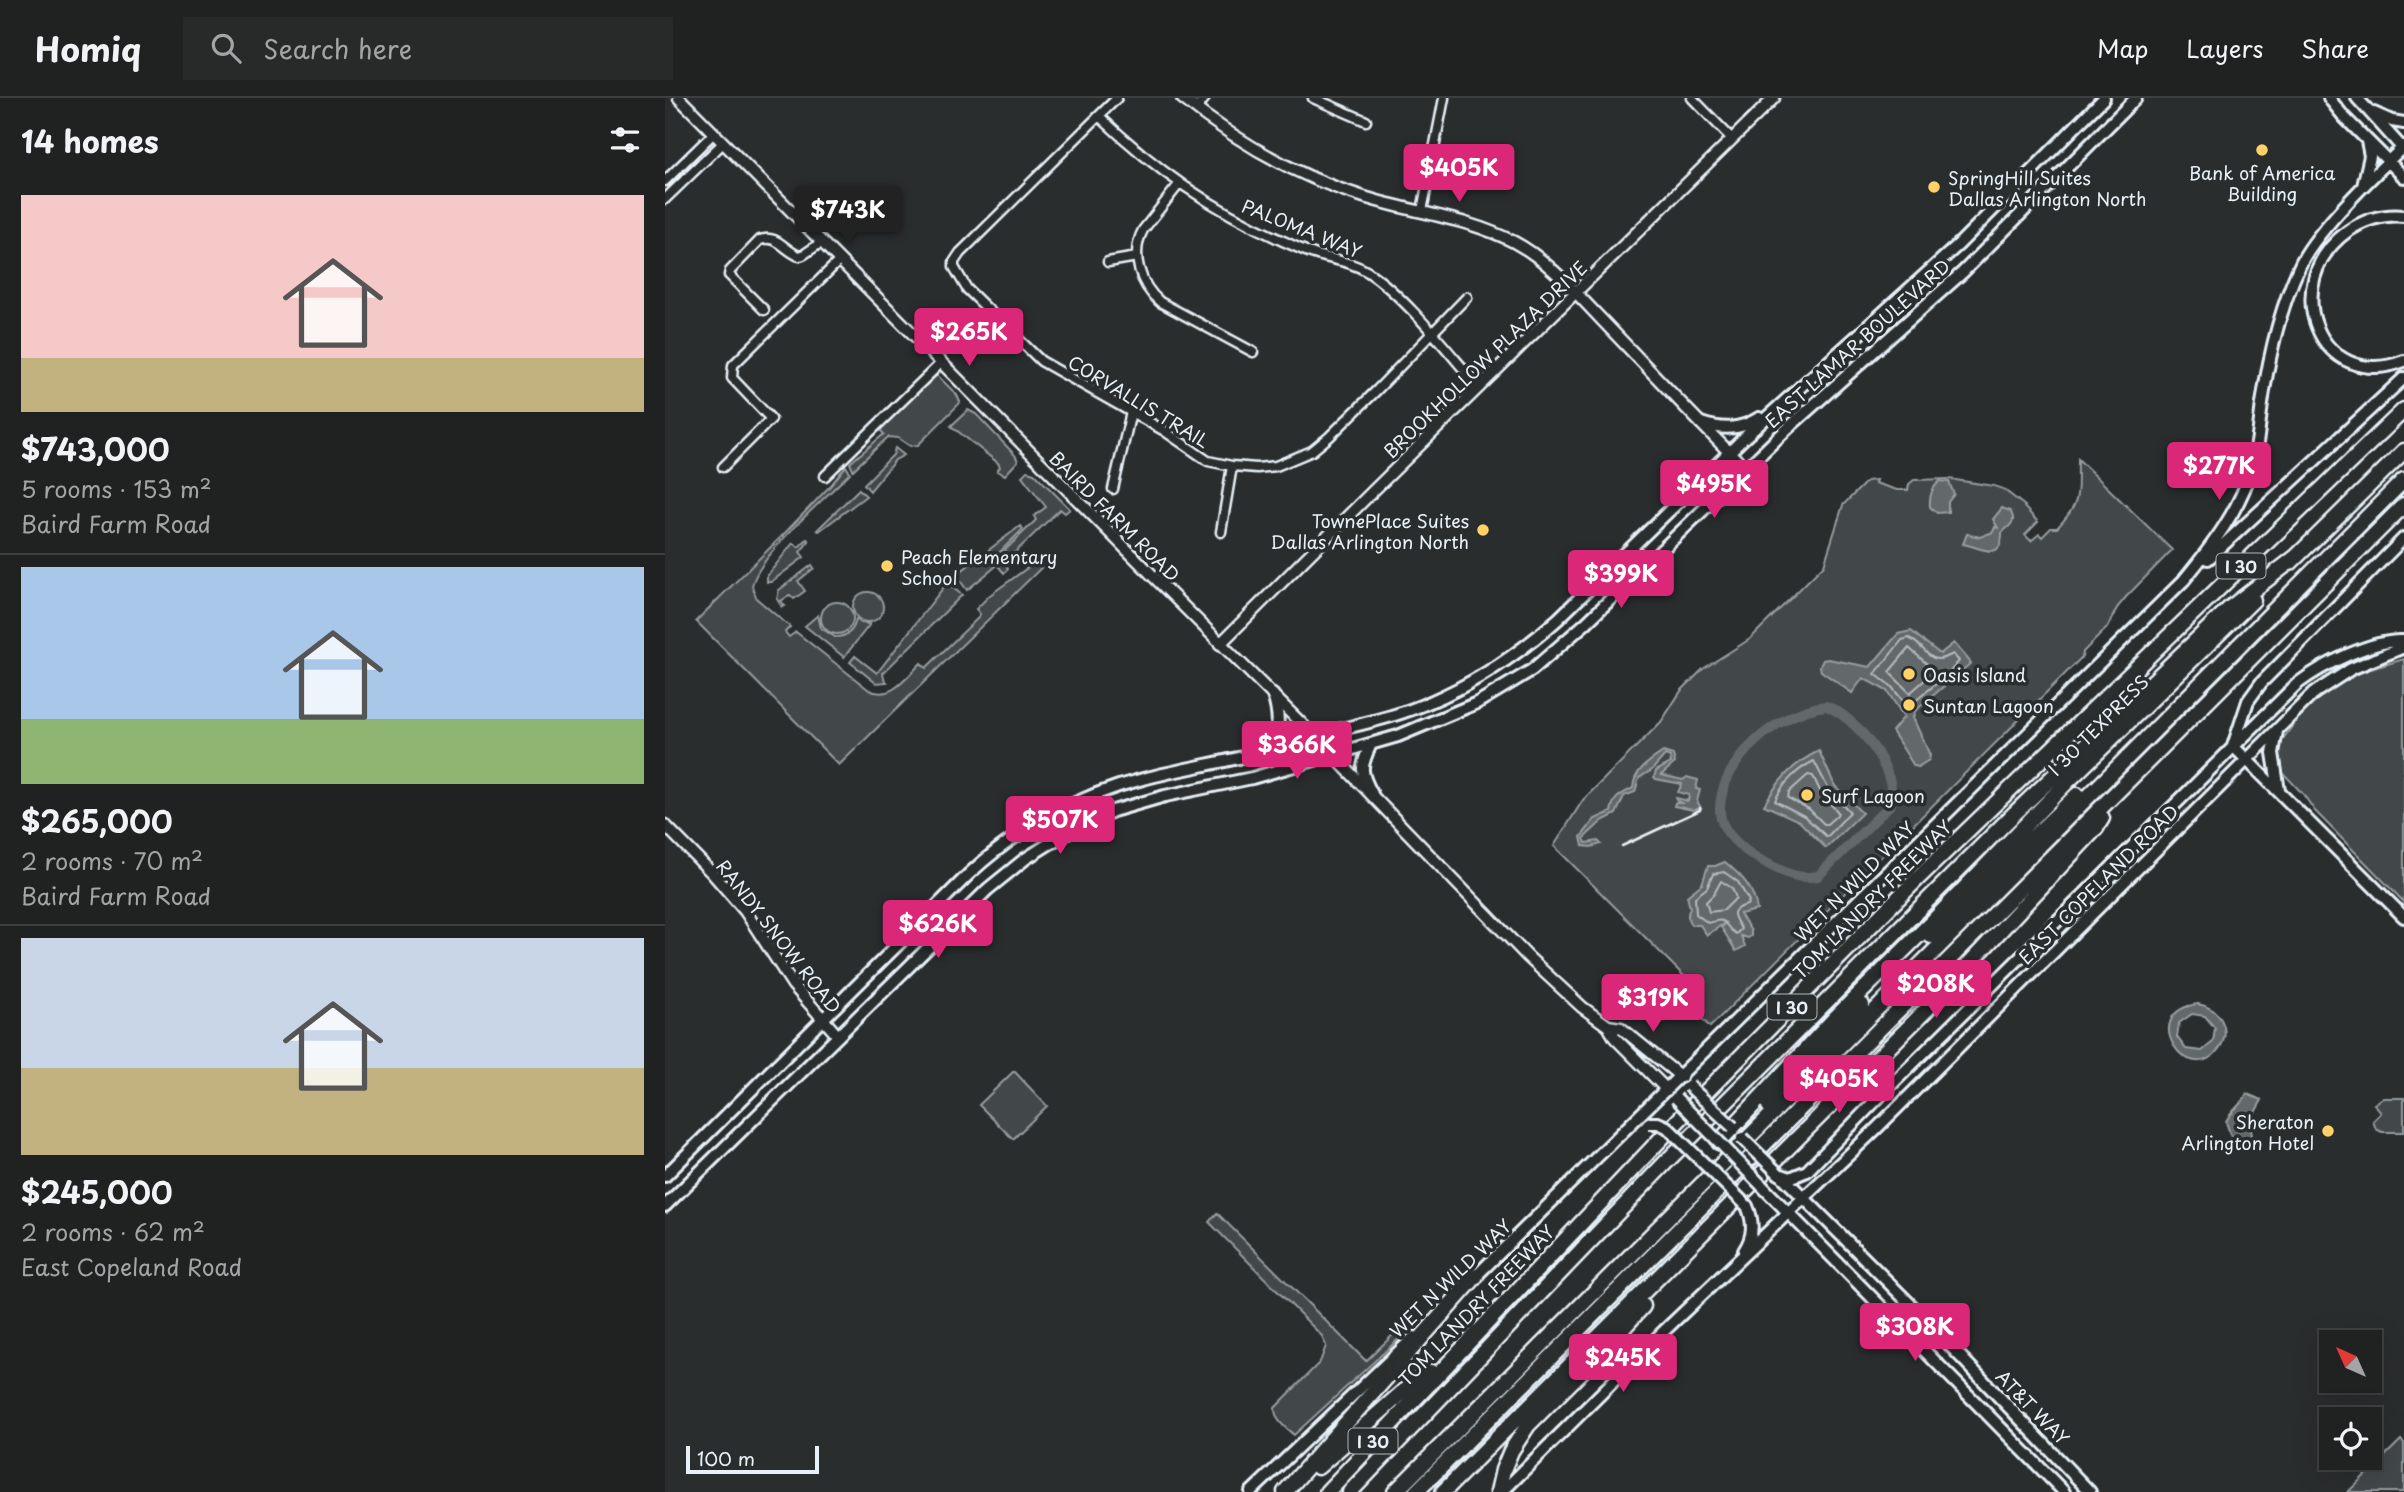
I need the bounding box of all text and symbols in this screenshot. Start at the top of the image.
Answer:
search box [183,17,673,80]
text: Homiq [35,23,141,73]
icon: search [207,29,245,67]
text: Search here [263,29,412,68]
text: Map [2097,30,2148,66]
text: Layers [2186,30,2263,66]
text: Share [2301,30,2369,66]
text: 14 homes [21,118,159,163]
icon: filters [606,121,644,159]
marker: Bank of America Building [2254,142,2270,158]
pin: $405K [1410,144,1508,204]
text: $405K [1419,149,1499,184]
place label: Bank of America Building [2189,159,2336,207]
place label: SpringHill Suites Dallas Arlington North [1948,164,2146,212]
marker: SpringHill Suites Dallas Arlington North [1926,179,1942,195]
pin: $743K [799,186,897,246]
text: $743K [811,191,885,226]
street label: PALOMA WAY [1238,192,1366,265]
icon: home [270,240,396,366]
street label: EAST LAMAR BOULEVARD [1758,252,1956,434]
street label: BROOKHOLLOW PLAZA DRIVE [1377,254,1593,464]
pin: $265K [920,308,1018,368]
text: $265K [930,313,1008,348]
street label: CORVALLIS TRAIL [1063,348,1215,454]
text: $743,000 [21,426,170,471]
pin: $277K [2170,442,2268,502]
street label: BAIRD FARM ROAD [1044,445,1186,587]
text: $277K [2183,447,2255,482]
pin: $495K [1665,460,1763,520]
text: $495K [1676,465,1752,500]
text: 5 rooms · 153 m² [21,471,212,506]
text: Baird Farm Road [21,506,211,541]
place label: TownePlace Suites Dallas Arlington North [1271,507,1469,555]
marker: TownePlace Suites Dallas Arlington North [1475,522,1491,538]
place label: Peach Elementary School [901,543,1057,591]
pin: $399K [1572,550,1670,610]
road number: I 30 [2217,554,2265,579]
text: $399K [1584,555,1658,590]
marker: Peach Elementary School [879,558,895,574]
icon: home [270,612,396,738]
place label: Oasis Island [1923,661,2026,688]
marker: Oasis Island [1901,666,1917,682]
street label: I 30 TEXPRESS [2042,669,2154,781]
place label: Suntan Lagoon [1923,692,2054,719]
marker: Suntan Lagoon [1901,697,1917,713]
pin: $366K [1248,722,1346,781]
text: $366K [1258,726,1336,761]
place label: Surf Lagoon [1821,782,1925,809]
marker: Surf Lagoon [1799,787,1815,803]
pin: $507K [1011,796,1109,856]
text: $265,000 [21,798,173,843]
street label: EAST COPELAND ROAD [2012,798,2184,970]
text: $507K [1022,801,1098,836]
street label: TOM LANDRY FREEWAY [1786,813,1958,985]
street label: WET N WILD WAY [1788,814,1921,947]
text: 2 rooms · 70 m² [21,843,203,878]
street label: RANDY SNOW ROAD [710,853,848,1019]
text: Baird Farm Road [21,878,211,913]
pin: $626K [889,900,987,960]
text: $626K [899,905,977,940]
pin: $208K [1887,960,1985,1020]
text: $208K [1897,965,1975,1000]
pin: $319K [1604,974,1702,1034]
text: $319K [1618,979,1688,1014]
icon: home [270,983,396,1109]
road number: I 30 [1767,995,1817,1020]
pin: $405K [1790,1056,1888,1115]
text: $405K [1799,1060,1879,1095]
place label: Sheraton Arlington Hotel [2182,1108,2314,1156]
marker: Sheraton Arlington Hotel [2320,1123,2336,1139]
text: $245,000 [21,1169,173,1214]
street label: WET N WILD WAY [1383,1212,1518,1344]
text: 2 rooms · 62 m² [21,1214,205,1249]
street label: TOM LANDRY FREEWAY [1392,1218,1561,1392]
text: East Copeland Road [21,1249,242,1284]
pin: $308K [1866,1304,1964,1363]
text: $308K [1876,1308,1954,1343]
north arrow [2319,1330,2382,1393]
map controls [2319,1330,2382,1470]
pin: $245K [1574,1334,1672,1394]
text: $245K [1585,1339,1661,1374]
street label: AT&T WAY [1990,1363,2076,1451]
button: locate [2319,1407,2382,1470]
road number: I 30 [1349,1428,1397,1454]
scale bar [686,1443,819,1475]
text: 100 m [697,1444,755,1472]

